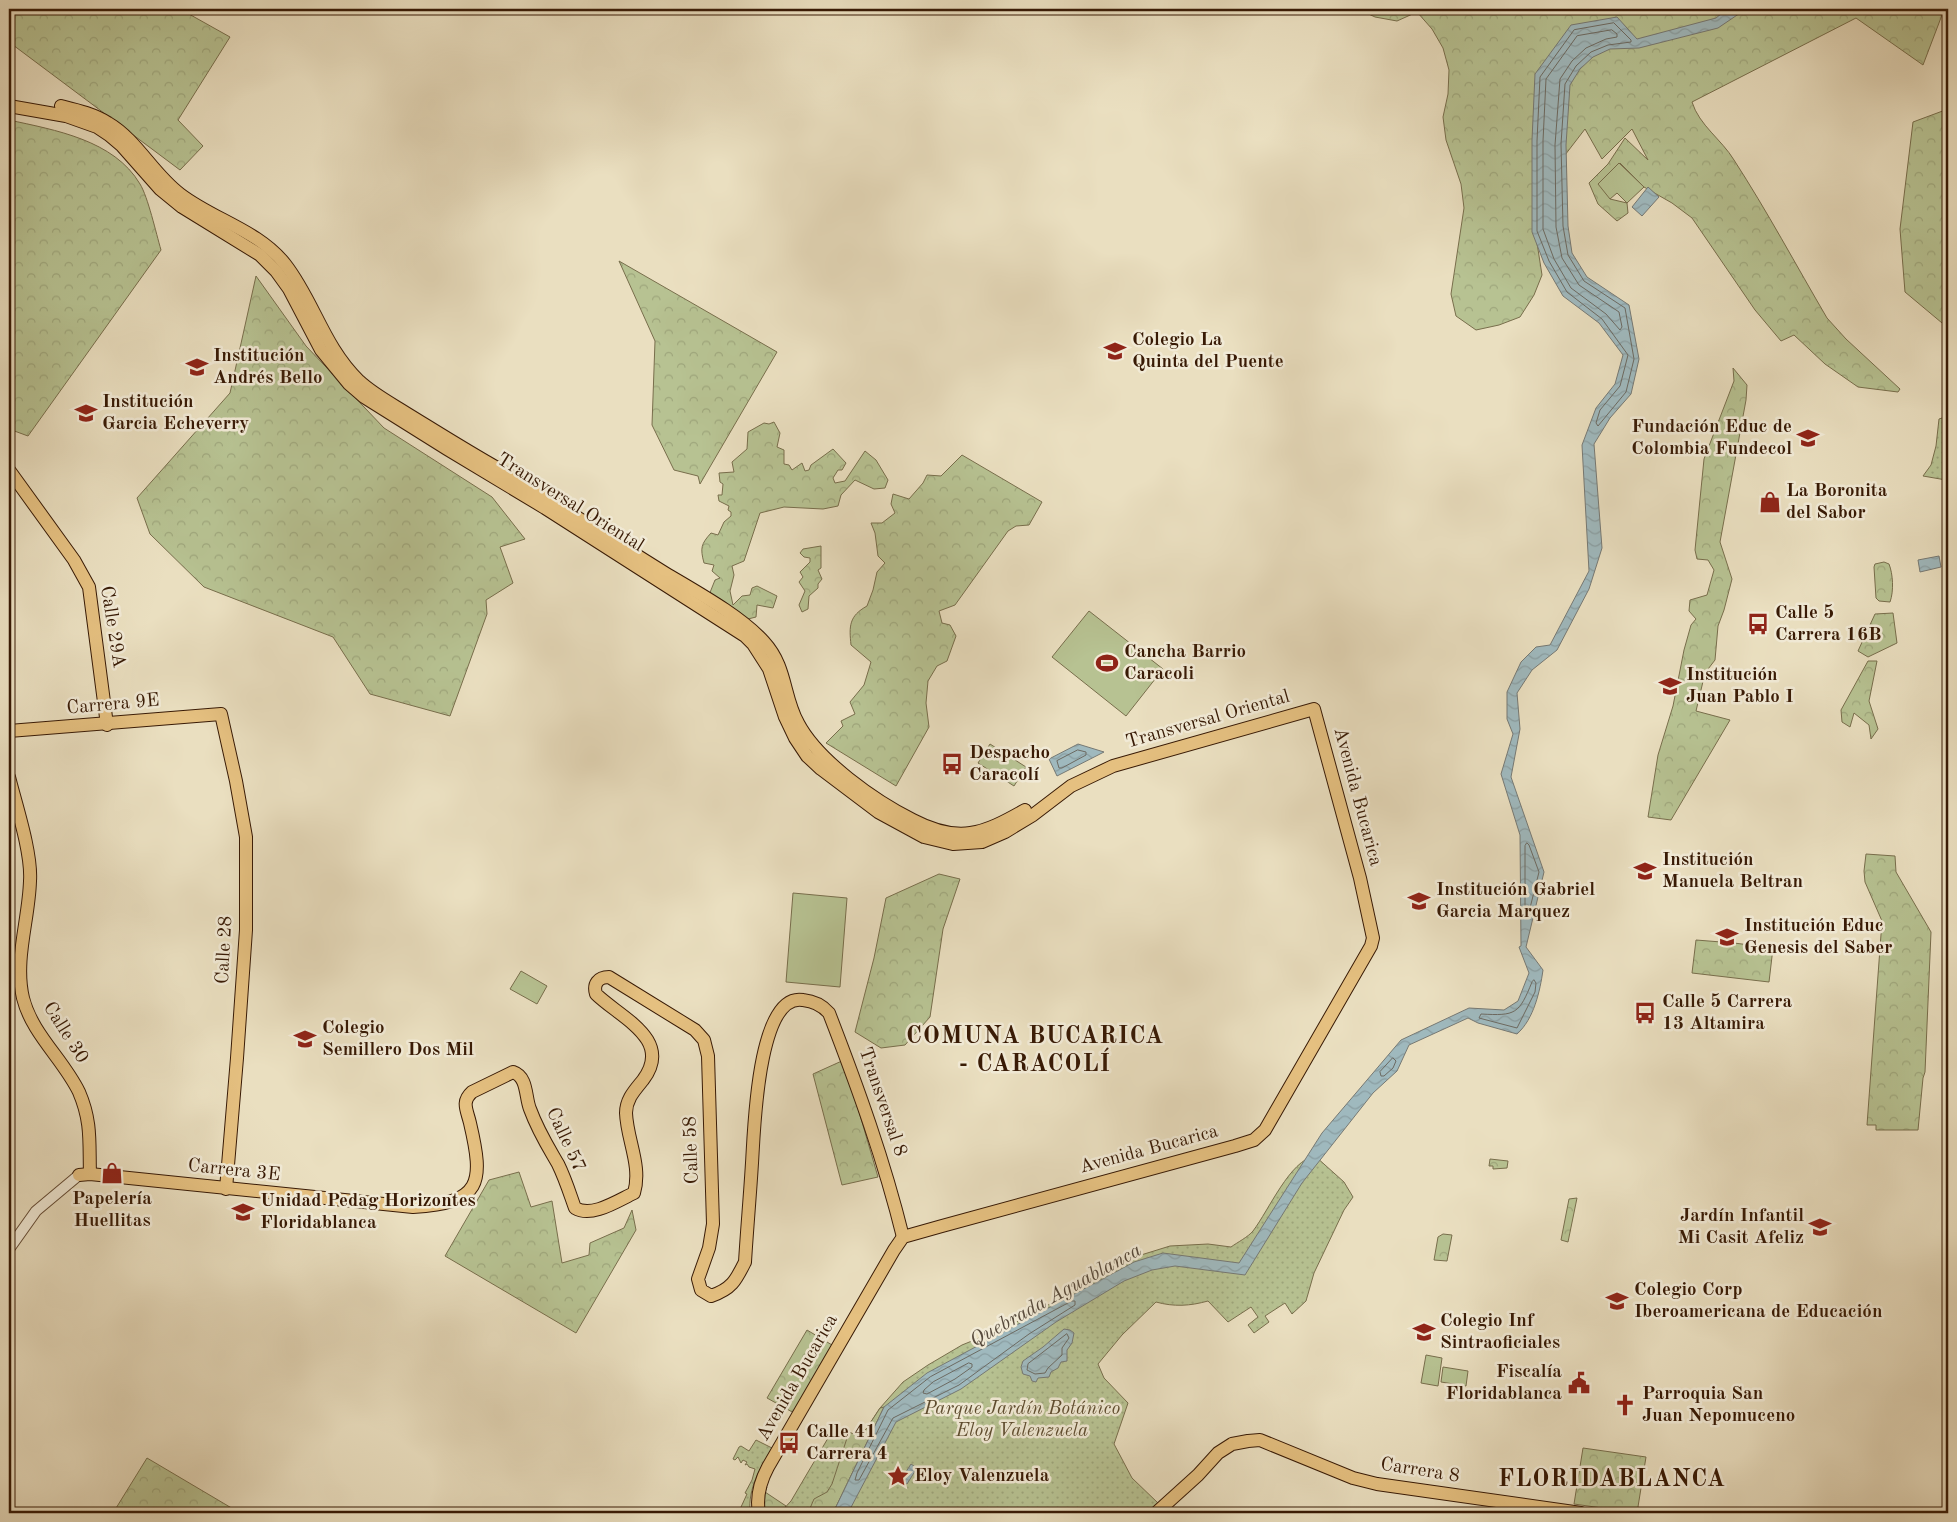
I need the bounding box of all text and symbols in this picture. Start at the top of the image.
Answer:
place label: Colegio La Quinta del Puente [1132,331,1284,372]
school or university icon: Colegio La Quinta del Puente [1102,338,1128,364]
place label: Institución Andrés Bello [213,347,323,388]
school or university icon: Institución Andrés Bello [184,354,210,380]
place label: Institución Garcia Echeverry [102,393,249,434]
school or university icon: Institución Garcia Echeverry [73,400,99,426]
place label: Fundación Educ de Colombia Fundecol [1631,418,1792,459]
school or university icon: Fundación Educ de Colombia Fundecol [1795,425,1821,451]
street label: Transversal Oriental [493,450,647,556]
place label: La Boronita del Sabor [1786,482,1888,523]
shop icon: La Boronita del Sabor [1757,489,1783,515]
street label: Calle 29A [96,585,128,670]
place label: Calle 5 Carrera 16B [1775,604,1881,645]
bus stop icon: Calle 5 Carrera 16B [1745,611,1771,637]
place label: Cancha Barrio Caracoli [1124,643,1246,684]
sports icon: Cancha Barrio Caracoli [1094,650,1120,676]
place label: Institución Juan Pablo I [1686,666,1794,707]
school or university icon: Institución Juan Pablo I [1657,673,1683,699]
street label: Transversal Oriental [1124,688,1292,752]
street label: Carrera 9E [66,691,160,719]
street label: Avenida Bucarica [1329,726,1385,869]
place label: Despacho Caracolí [969,744,1050,785]
bus stop icon: Despacho Caracolí [939,751,965,777]
place label: Institución Manuela Beltran [1662,851,1803,892]
school or university icon: Institución Manuela Beltran [1632,858,1658,884]
place label: Institución Gabriel Garcia Marquez [1436,881,1595,922]
school or university icon: Institución Gabriel Garcia Marquez [1406,888,1432,914]
street label: Calle 28 [214,915,236,985]
place label: Institución Educ Genesis del Saber [1744,917,1893,958]
school or university icon: Institución Educ Genesis del Saber [1714,924,1740,950]
place label: Calle 5 Carrera 13 Altamira [1662,993,1792,1034]
street label: Calle 30 [39,999,91,1067]
bus stop icon: Calle 5 Carrera 13 Altamira [1632,1000,1658,1026]
place label: Colegio Semillero Dos Mil [322,1019,474,1060]
district label: COMUNA BUCARICA - CARACOLÍ [906,1025,1164,1077]
school or university icon: Colegio Semillero Dos Mil [292,1026,318,1052]
street label: Transversal 8 [854,1045,910,1159]
street label: Calle 57 [542,1105,588,1175]
street label: Calle 58 [681,1115,703,1185]
street label: Avenida Bucarica [1078,1122,1221,1178]
street label: Carrera 3E [187,1157,281,1185]
shop icon: Papelería Huellitas [99,1160,125,1186]
place label: Papelería Huellitas [72,1190,152,1231]
place label: Unidad Pedag Horizontes Floridablanca [260,1192,476,1233]
school or university icon: Unidad Pedag Horizontes Floridablanca [230,1199,256,1225]
place label: Jardín Infantil Mi Casit Afeliz [1678,1207,1804,1248]
school or university icon: Jardín Infantil Mi Casit Afeliz [1807,1214,1833,1240]
water label: Quebrada Aguablanca [967,1240,1145,1351]
place label: Colegio Corp Iberoamericana de Educación [1634,1281,1882,1322]
school or university icon: Colegio Corp Iberoamericana de Educación [1604,1288,1630,1314]
street label: Avenida Bucarica [754,1311,842,1445]
place label: Colegio Inf Sintraoficiales [1440,1312,1560,1353]
school or university icon: Colegio Inf Sintraoficiales [1411,1319,1437,1345]
place label: Fiscalía Floridablanca [1445,1363,1562,1404]
public building icon: Fiscalía Floridablanca [1566,1370,1592,1396]
place label: Parroquia San Juan Nepomuceno [1642,1385,1795,1426]
church icon: Parroquia San Juan Nepomuceno [1612,1392,1638,1418]
park label: Parque Jardín Botánico Eloy Valenzuela [923,1400,1120,1441]
place label: Calle 41 Carrera 4 [806,1423,888,1464]
bus stop icon: Calle 41 Carrera 4 [776,1430,802,1456]
street label: Carrera 8 [1379,1455,1461,1487]
place icon: Eloy Valenzuela [885,1463,911,1489]
place label: Eloy Valenzuela [914,1467,1050,1486]
district label: FLORIDABLANCA [1498,1468,1726,1492]

